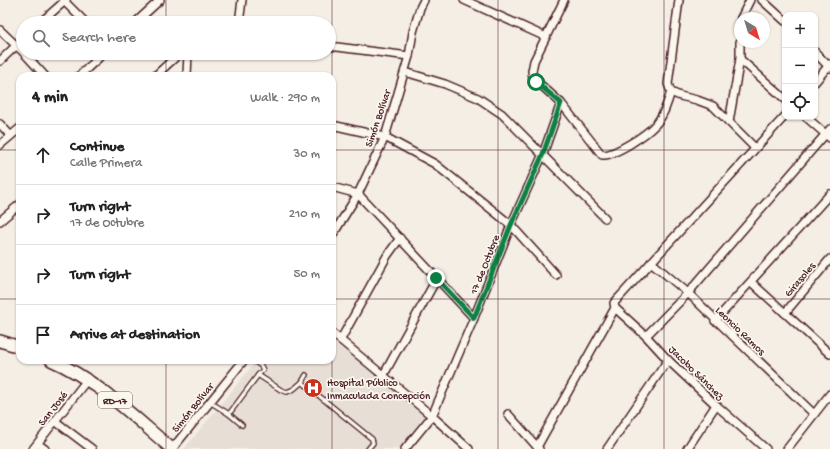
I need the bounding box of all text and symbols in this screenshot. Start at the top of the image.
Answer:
north arrow [734,12,770,48]
map controls [782,12,818,120]
button: + [782,12,818,48]
search box [16,16,336,60]
icon: search [30,27,52,49]
text: Search here [62,29,136,47]
button: − [782,48,818,84]
route start [527,73,545,91]
button: locate [782,84,818,120]
street label: Simón Bolívar [363,87,395,149]
text: 4 min [32,88,68,108]
text: Walk · 290 m [250,91,320,106]
text: Continue [70,138,124,156]
icon: ahead [32,144,54,166]
text: 30 m [294,147,320,162]
text: Calle Primera [70,156,142,171]
text: Turn right [70,198,130,216]
icon: right [32,204,54,226]
text: 210 m [289,207,320,222]
text: 17 de Octubre [70,216,144,231]
street label: 17 de Octubre [468,233,503,297]
street label: Girasoles [783,260,819,300]
icon: right [32,264,54,286]
text: Turn right [70,266,130,284]
text: 50 m [293,267,320,282]
route end [427,269,445,287]
street label: Leoncio Ramos [712,305,768,359]
icon: arrive [32,324,54,346]
text: Arrive at destination [70,326,200,344]
street label: Jacobo Sánchez [666,344,727,404]
hospital icon: Hospital Público Inmaculada Concepción [302,377,324,399]
place label: Hospital Público Inmaculada Concepción [327,378,431,403]
street label: Simón Bolívar [170,380,218,435]
street label: San José [36,389,71,429]
road number: RD-17 [98,392,132,408]

